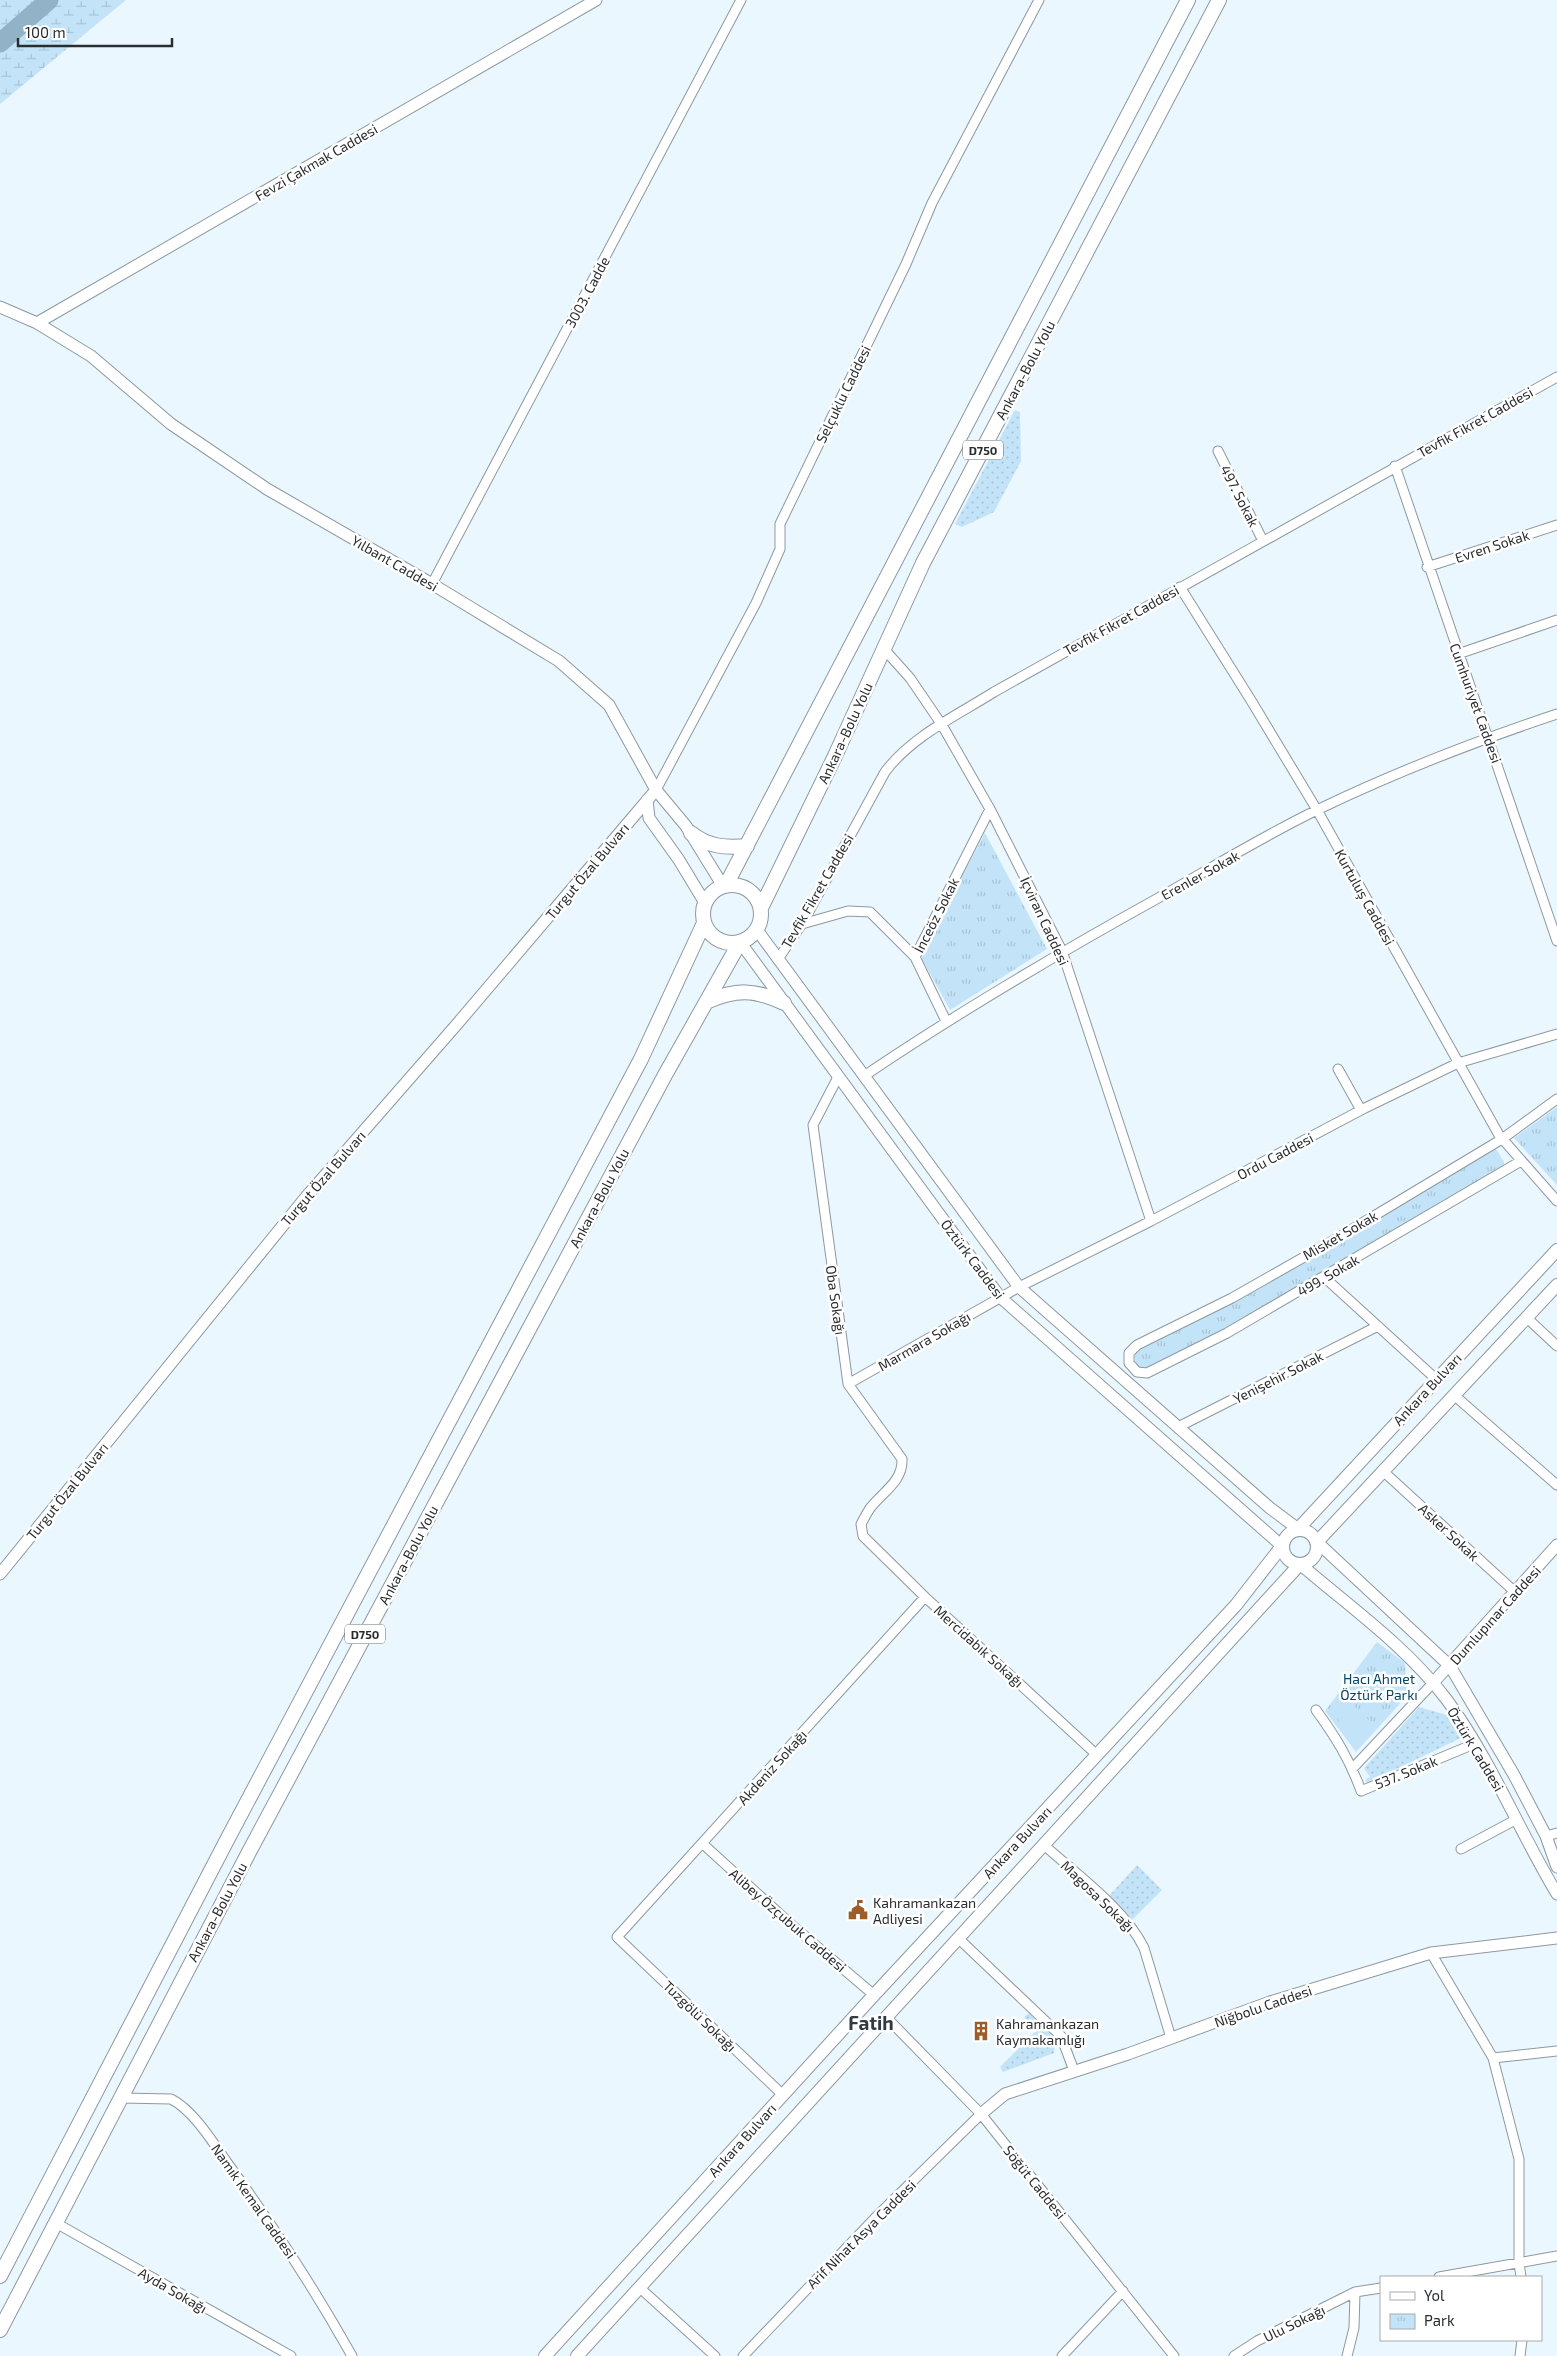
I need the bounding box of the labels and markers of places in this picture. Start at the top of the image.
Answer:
place label: Kahramankazan Adliyesi [873,1894,976,1927]
public building icon: Kahramankazan Adliyesi [847,1899,869,1921]
place label: Kahramankazan Kaymakamlığı [996,2015,1099,2048]
building icon: Kahramankazan Kaymakamlığı [970,2020,992,2042]

